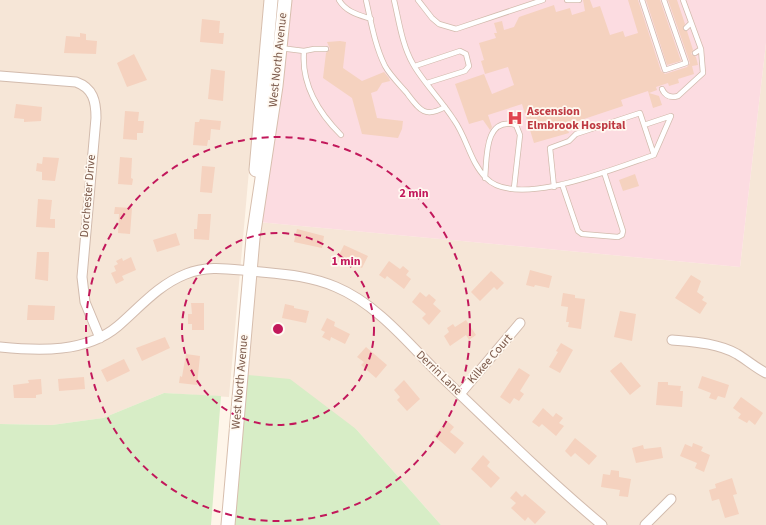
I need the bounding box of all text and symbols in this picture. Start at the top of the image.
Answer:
street label: West North Avenue [265,12,291,108]
place label: Ascension Elmbrook Hospital [526,103,626,134]
hospital icon: Ascension Elmbrook Hospital [506,109,524,127]
street label: Dorchester Drive [76,154,100,238]
text: 2 min [399,185,429,202]
text: 1 min [331,253,361,270]
centre of rings [271,322,285,336]
street label: Kilkee Court [464,330,516,388]
street label: West North Avenue [227,334,253,430]
street label: Derrin Lane [412,347,466,399]

